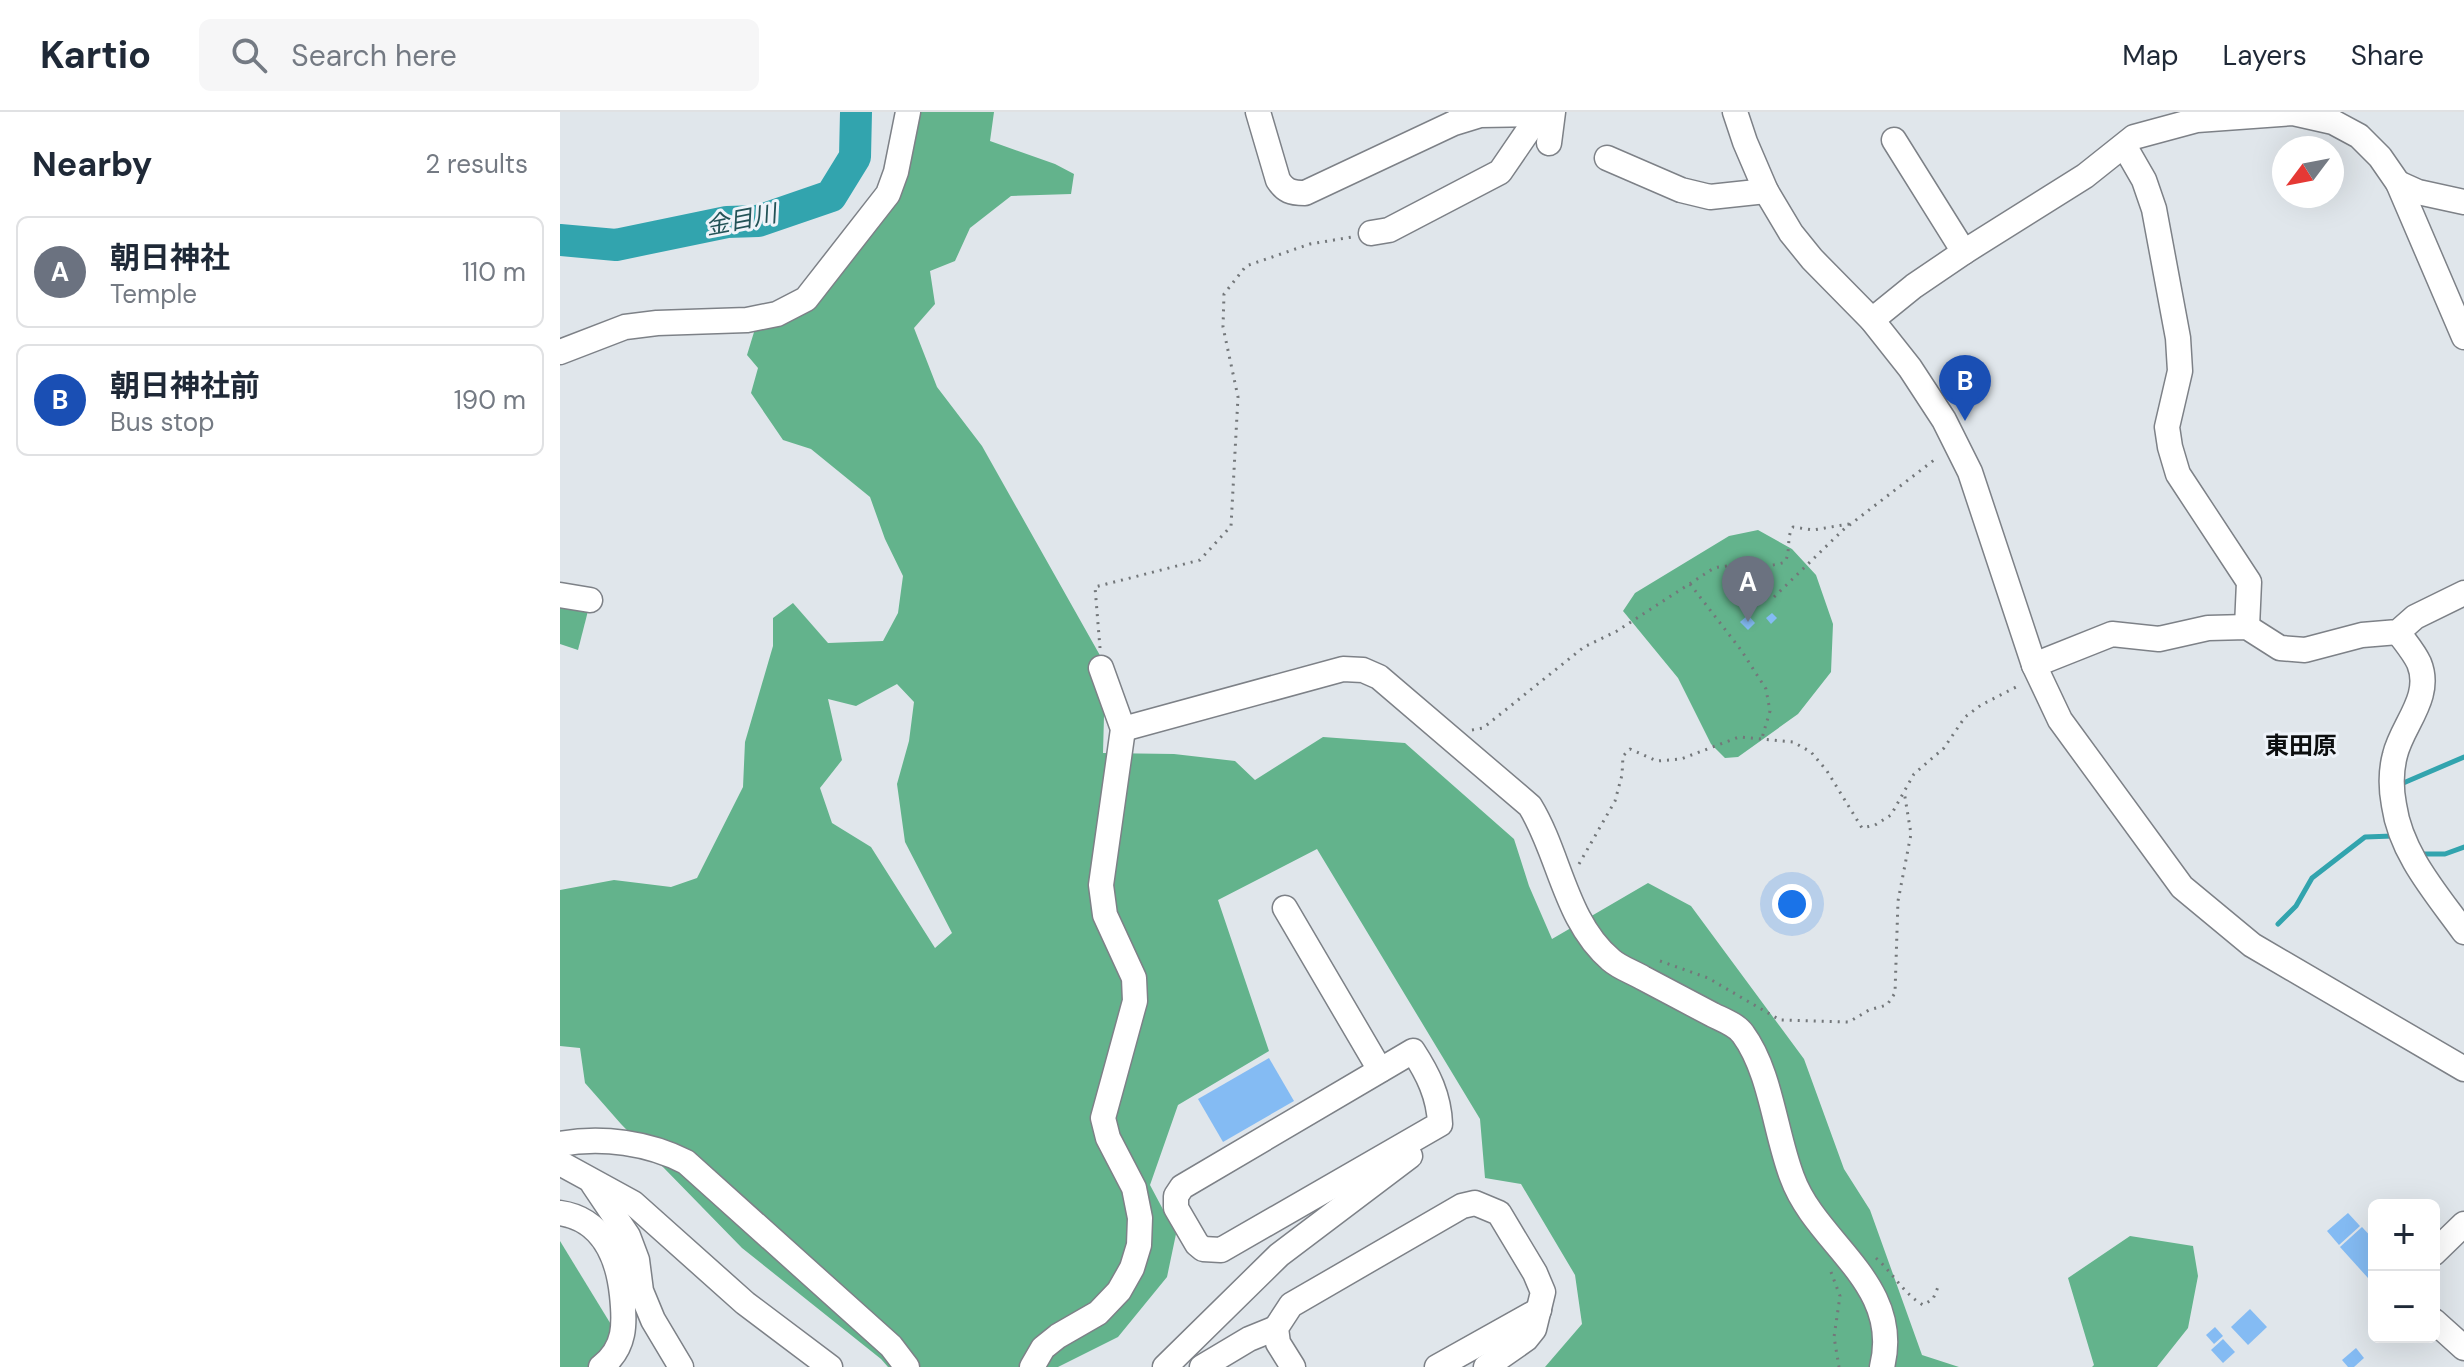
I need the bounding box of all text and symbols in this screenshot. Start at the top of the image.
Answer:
search box [199,19,759,91]
text: Kartio [40,30,151,80]
icon: search [227,33,271,77]
text: Search here [291,36,457,75]
text: Map [2122,37,2179,74]
text: Layers [2223,37,2307,74]
text: Share [2351,37,2424,74]
north arrow [2272,136,2344,208]
text: Nearby [32,142,152,187]
text: 2 results [425,147,528,181]
water label: 金目川 [703,197,782,242]
text: 朝日神社 [110,238,230,277]
text: A [51,255,69,289]
text: 110 m [462,255,526,289]
text: Temple [110,277,197,311]
pin: B [1939,355,1991,421]
text: 朝日神社前 [110,366,260,405]
text: B [52,383,68,417]
text: 190 m [454,383,526,417]
text: Bus stop [110,405,215,439]
pin: A [1722,556,1774,622]
district label: 東田原 [2265,730,2337,761]
your location [1772,884,1812,924]
map controls [2368,1199,2440,1343]
button: + [2368,1199,2440,1271]
button: − [2368,1271,2440,1343]

